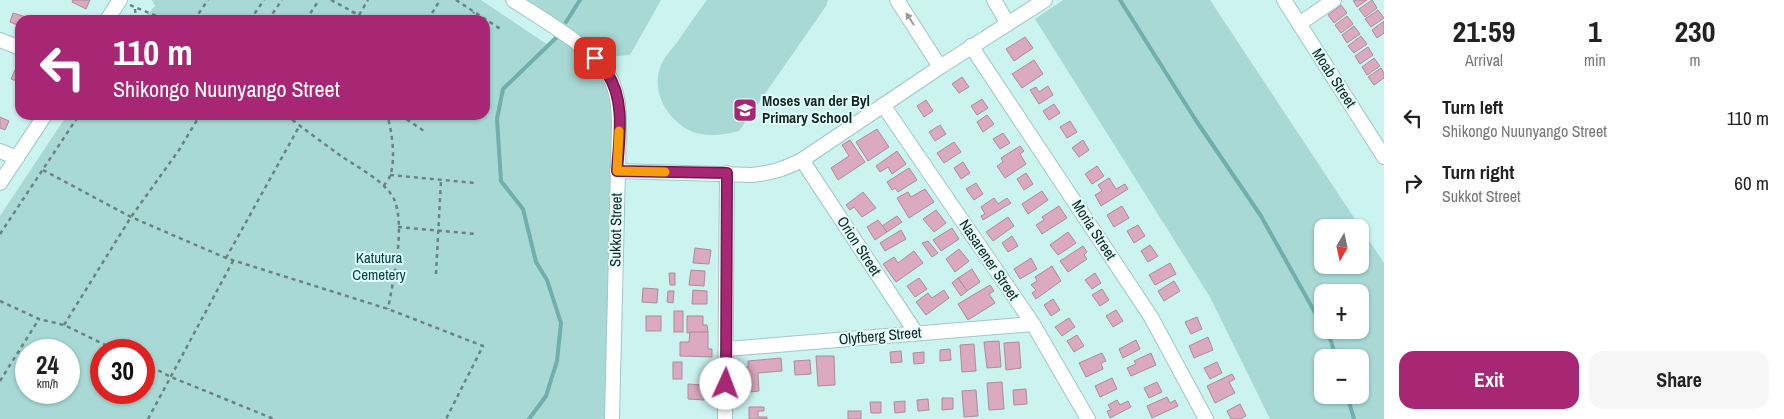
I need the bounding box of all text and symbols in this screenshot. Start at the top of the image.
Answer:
text: 21:59 [1453,11,1515,51]
text: 1 [1588,11,1602,51]
text: 230 [1674,11,1715,51]
one-way arrow [905,13,914,26]
text: 110 m [113,29,193,76]
icon: left [30,35,95,100]
pin [574,37,616,79]
icon: arrive [581,44,609,72]
street label: Moab Street [1307,44,1362,112]
text: Arrival [1465,49,1503,71]
text: min [1584,49,1606,71]
text: m [1689,49,1700,71]
text: Shikongo Nuunyango Street [113,74,340,104]
place label: Moses van der Byl Primary School [762,90,870,128]
text: Turn left [1442,94,1503,120]
school or university icon: Moses van der Byl Primary School [732,97,758,123]
icon: left [1399,104,1427,132]
text: 110 m [1727,105,1769,131]
text: Shikongo Nuunyango Street [1442,120,1607,142]
text: Turn right [1442,159,1514,185]
icon: right [1399,169,1427,197]
text: 60 m [1734,170,1769,196]
text: Sukkot Street [1442,185,1521,207]
street label: Sukkot Street [604,192,627,267]
street label: Moria Street [1067,196,1122,264]
street label: Orion Street [832,212,887,280]
street label: Nasarener Street [955,215,1025,305]
north arrow [1314,219,1369,274]
map controls [1314,219,1369,404]
park label: Katutura Cemetery [352,247,407,285]
button: + [1314,284,1369,339]
street label: Olyfberg Street [838,321,923,350]
speed limit sign: 30 [90,339,155,404]
text: 24 [36,348,59,382]
button: − [1314,349,1369,404]
button: Exit [1399,351,1579,409]
button: Share [1589,351,1769,409]
position arrow [699,357,751,409]
text: km/h [37,376,58,392]

